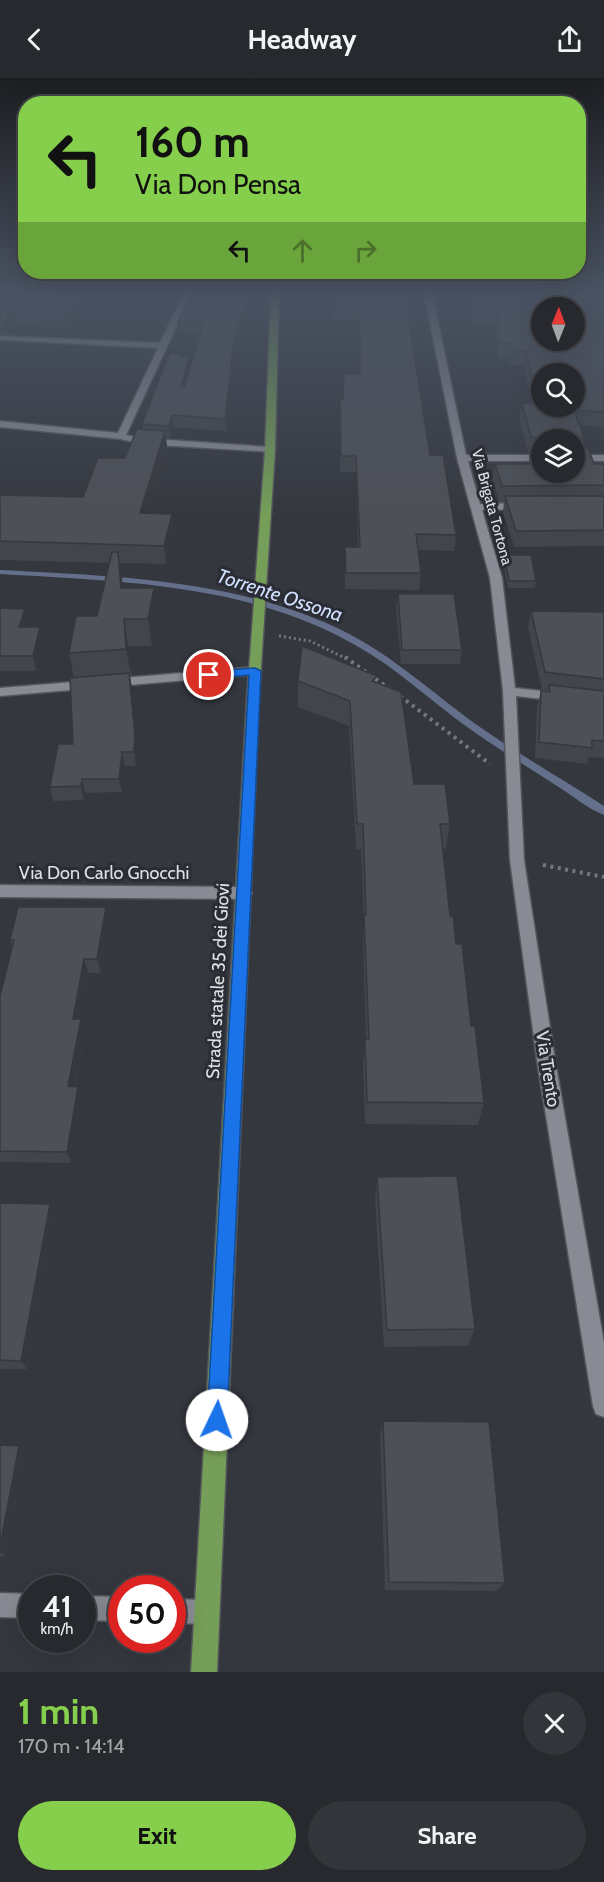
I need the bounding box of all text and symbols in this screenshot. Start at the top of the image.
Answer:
icon: back [18,23,51,56]
text: Headway [248,23,356,56]
icon: share [553,23,586,56]
text: 160 m [135,116,250,168]
icon: left [36,120,114,198]
text: Via Don Pensa [135,168,301,201]
icon: left [223,234,256,267]
icon: ahead [286,234,319,267]
icon: right [349,234,382,267]
north arrow [531,297,585,351]
map controls [531,297,585,483]
button: search [531,363,585,417]
button: layers [531,429,585,483]
street label: Via Brigata Tortona [468,447,516,568]
water label: Torrente Ossona [214,563,346,627]
pin [183,649,234,700]
icon: arrive [192,658,225,691]
street label: Via Don Carlo Gnocchi [19,862,189,884]
street label: Strada statale 35 dei Giovi [202,882,234,1080]
street label: Via Trento [531,1029,565,1109]
position arrow [185,1388,249,1452]
speed limit sign: 50 [108,1575,186,1653]
text: 41 [42,1588,72,1625]
text: km/h [41,1620,73,1638]
text: 1 min [18,1689,99,1733]
button: close [523,1692,586,1755]
text: 170 m · 14:14 [18,1734,124,1758]
button: Exit [18,1801,296,1870]
button: Share [308,1801,586,1870]

